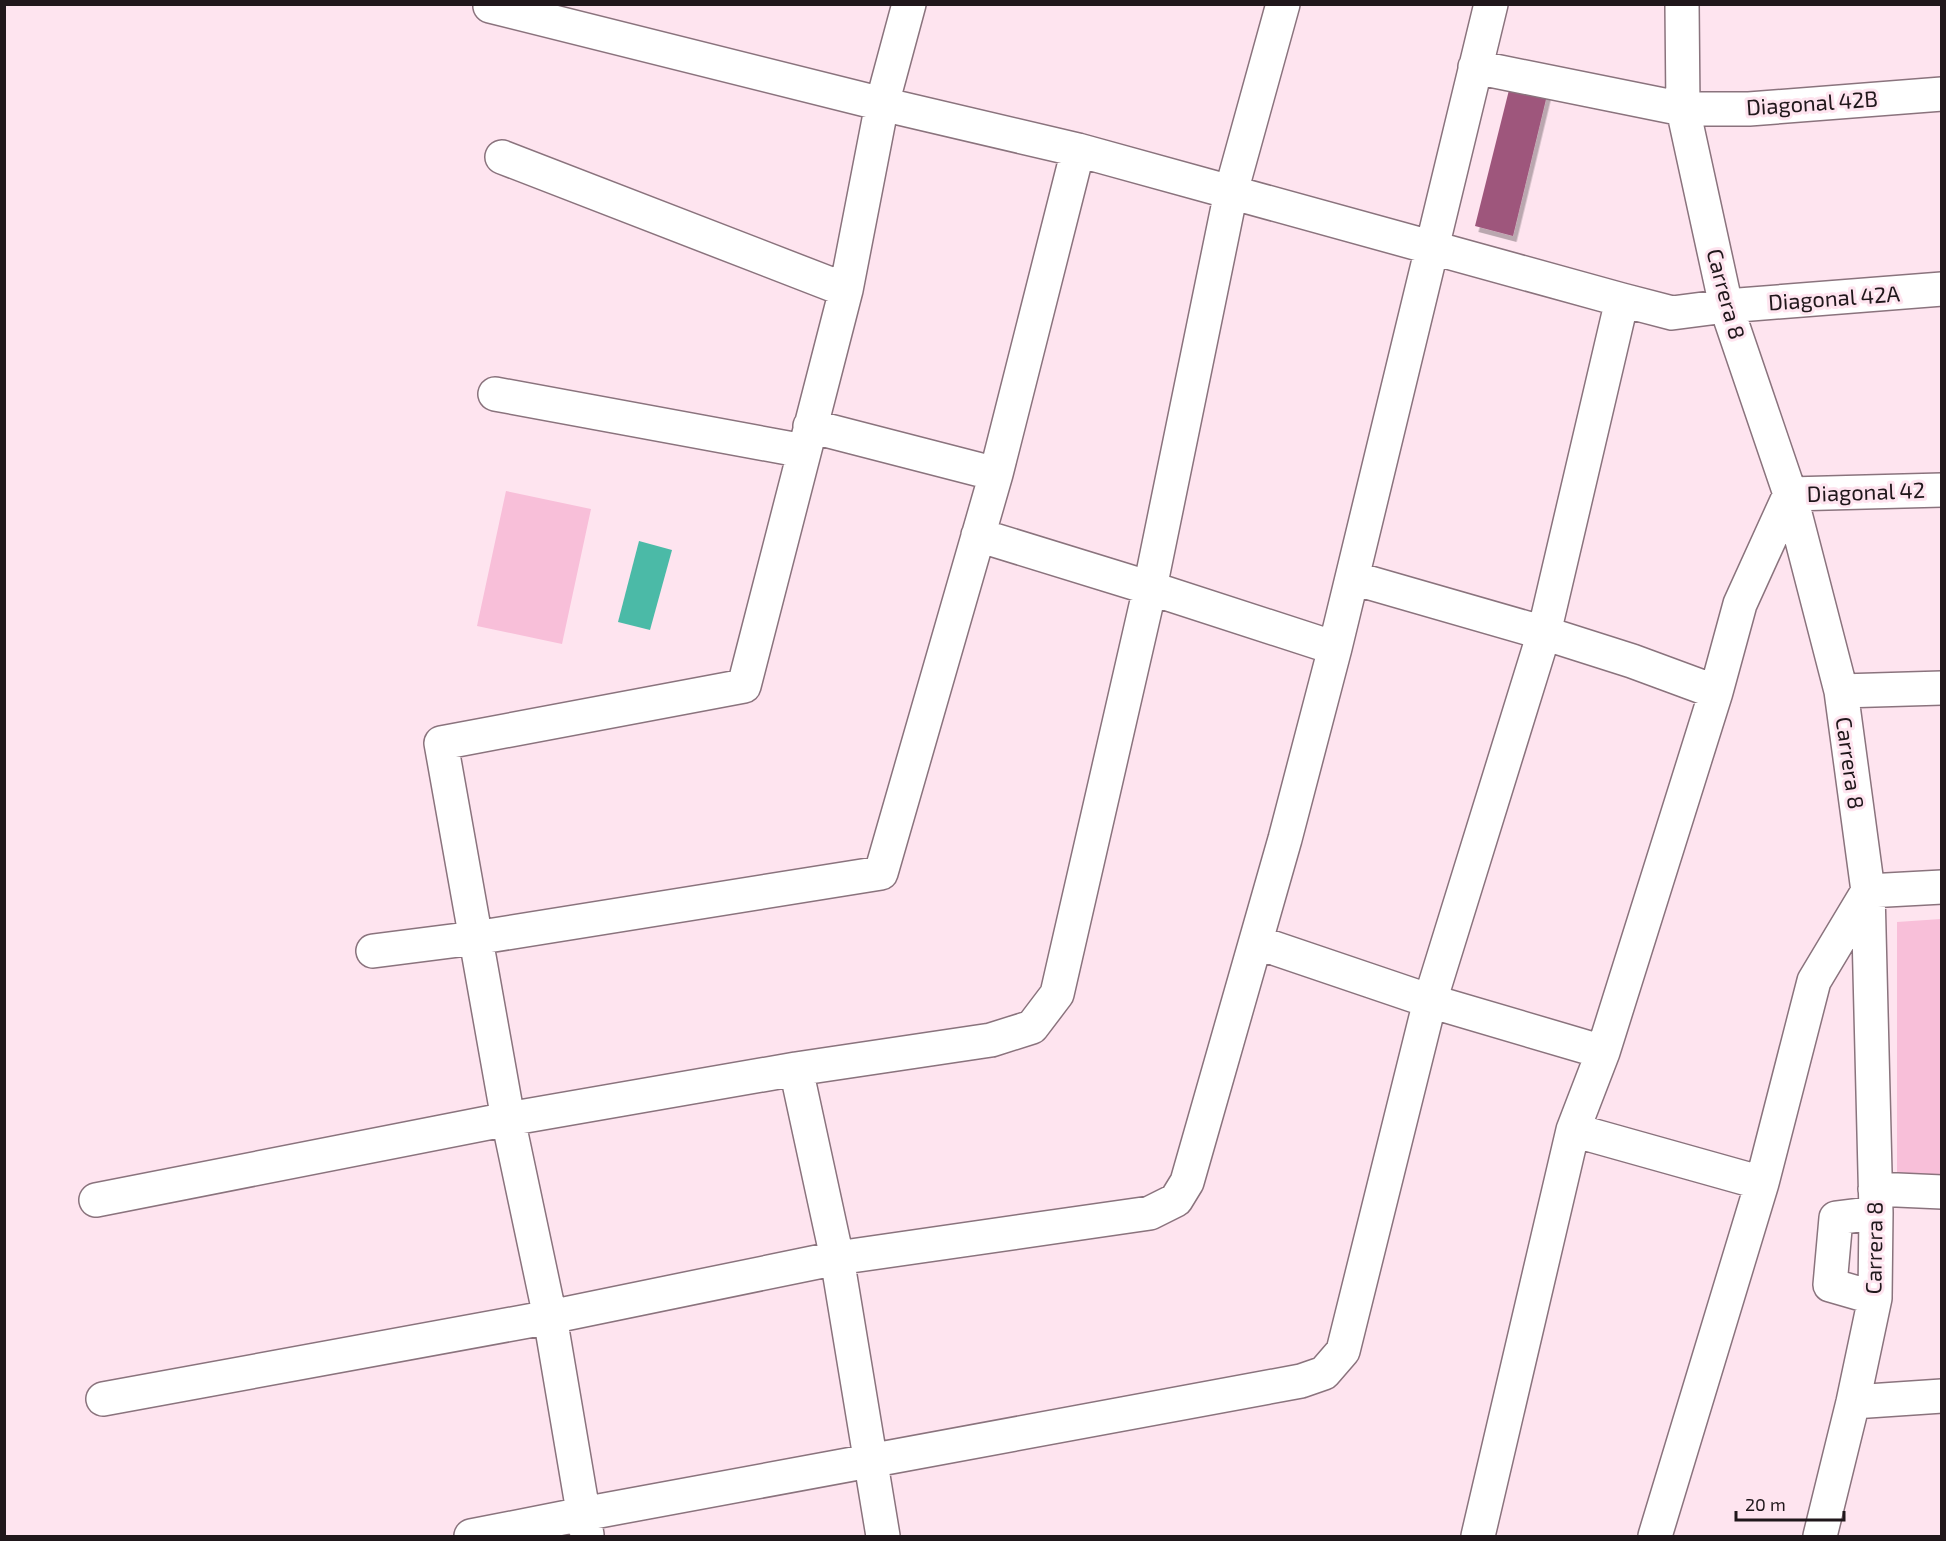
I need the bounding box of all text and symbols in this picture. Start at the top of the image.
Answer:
street label: Diagonal 42B [1745,84,1879,120]
street label: Carrera 8 [1702,245,1752,342]
street label: Diagonal 42A [1767,279,1901,315]
street label: Diagonal 42 [1806,476,1926,506]
street label: Carrera 8 [1832,715,1870,811]
street label: Carrera 8 [1859,1201,1887,1295]
scale bar [1736,1484,1844,1522]
text: 20 m [1745,1493,1786,1515]

